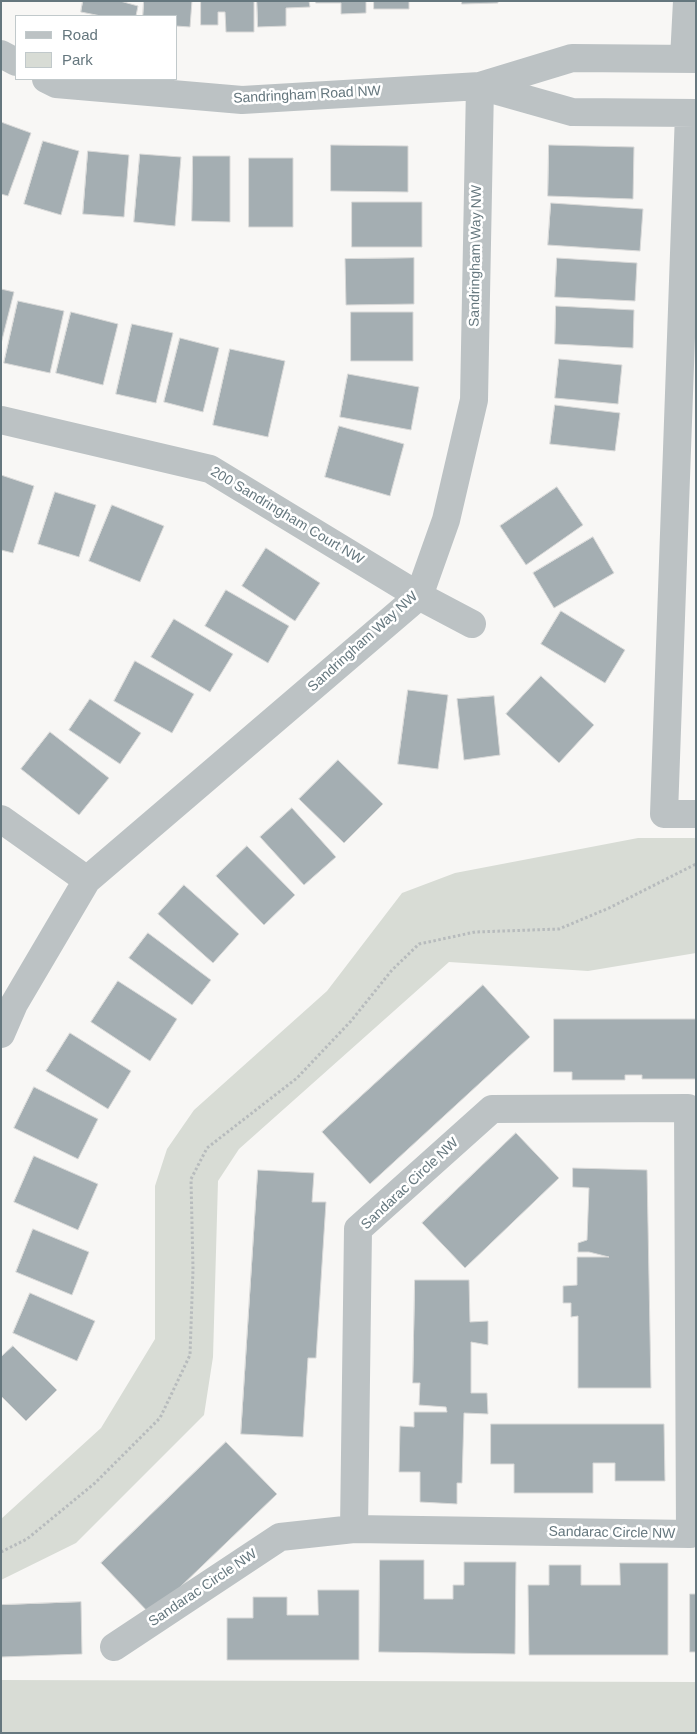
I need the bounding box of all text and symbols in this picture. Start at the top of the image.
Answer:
legend [15,15,178,80]
text: Road [62,26,98,43]
text: Park [62,51,93,68]
street label: Sandringham Road NW [233,83,381,107]
street label: Sandringham Way NW [466,185,486,327]
street label: 200 Sandringham Court NW [207,464,367,568]
street label: Sandringham Way NW [305,588,421,696]
street label: Sandarac Circle NW [358,1135,462,1233]
street label: Sandarac Circle NW [548,1523,676,1543]
street label: Sandarac Circle NW [146,1546,260,1630]

